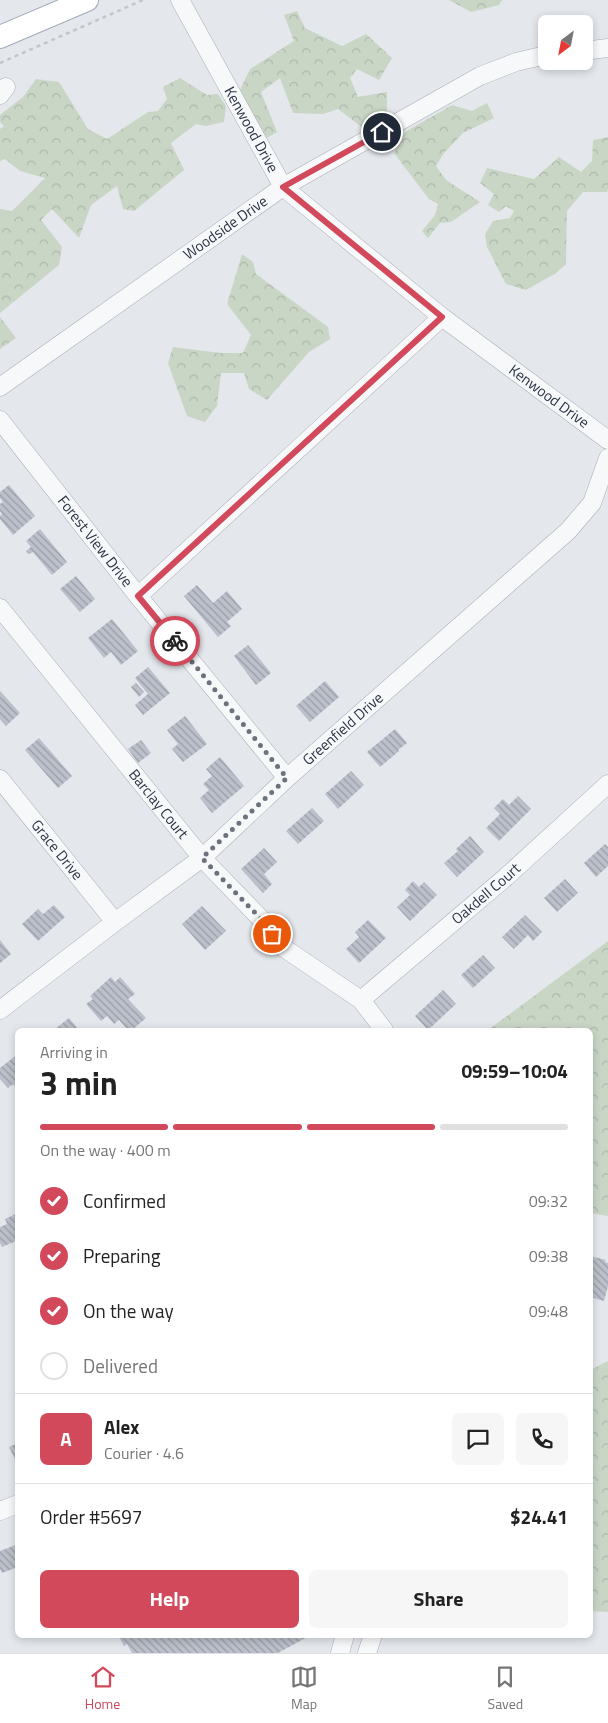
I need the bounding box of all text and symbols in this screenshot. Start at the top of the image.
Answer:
north arrow [538,15,592,70]
map controls [538,15,593,70]
street label: Kenwood Drive [219,82,285,177]
pin [361,111,403,153]
icon: home [368,118,396,146]
street label: Woodside Drive [178,189,272,265]
street label: Kenwood Drive [504,358,594,433]
street label: Forest View Drive [52,490,139,592]
courier [150,616,200,666]
icon: bike [161,627,189,655]
street label: Greenfield Drive [297,687,388,770]
street label: Barclay Court [123,764,195,844]
street label: Grace Drive [26,814,89,885]
street label: Oakdell Court [446,857,526,930]
pin [251,913,293,955]
icon: bag [258,920,286,948]
text: Arriving in [40,1040,108,1064]
text: 09:59–10:04 [461,1056,568,1085]
text: 3 min [40,1059,118,1107]
text: On the way · 400 m [40,1138,171,1162]
text: Confirmed [83,1186,166,1215]
icon: check [40,1187,68,1215]
text: 09:32 [529,1189,568,1213]
text: Preparing [83,1241,160,1270]
icon: check [40,1242,68,1270]
text: 09:38 [529,1244,568,1268]
text: On the way [83,1296,174,1325]
icon: check [40,1297,68,1325]
text: 09:48 [529,1299,568,1323]
text: Delivered [83,1351,158,1380]
text: Alex [104,1412,139,1441]
button: chat [452,1413,504,1465]
button: phone [516,1413,568,1465]
text: A [60,1424,72,1453]
text: Courier · 4.6 [104,1441,184,1465]
text: Order #5697 [40,1502,142,1531]
text: $24.41 [510,1502,568,1531]
button: Help [40,1570,299,1628]
button: Share [309,1570,568,1628]
tab: Home [85,1663,120,1714]
tab: Map [290,1663,318,1714]
tab: Saved [488,1663,523,1714]

